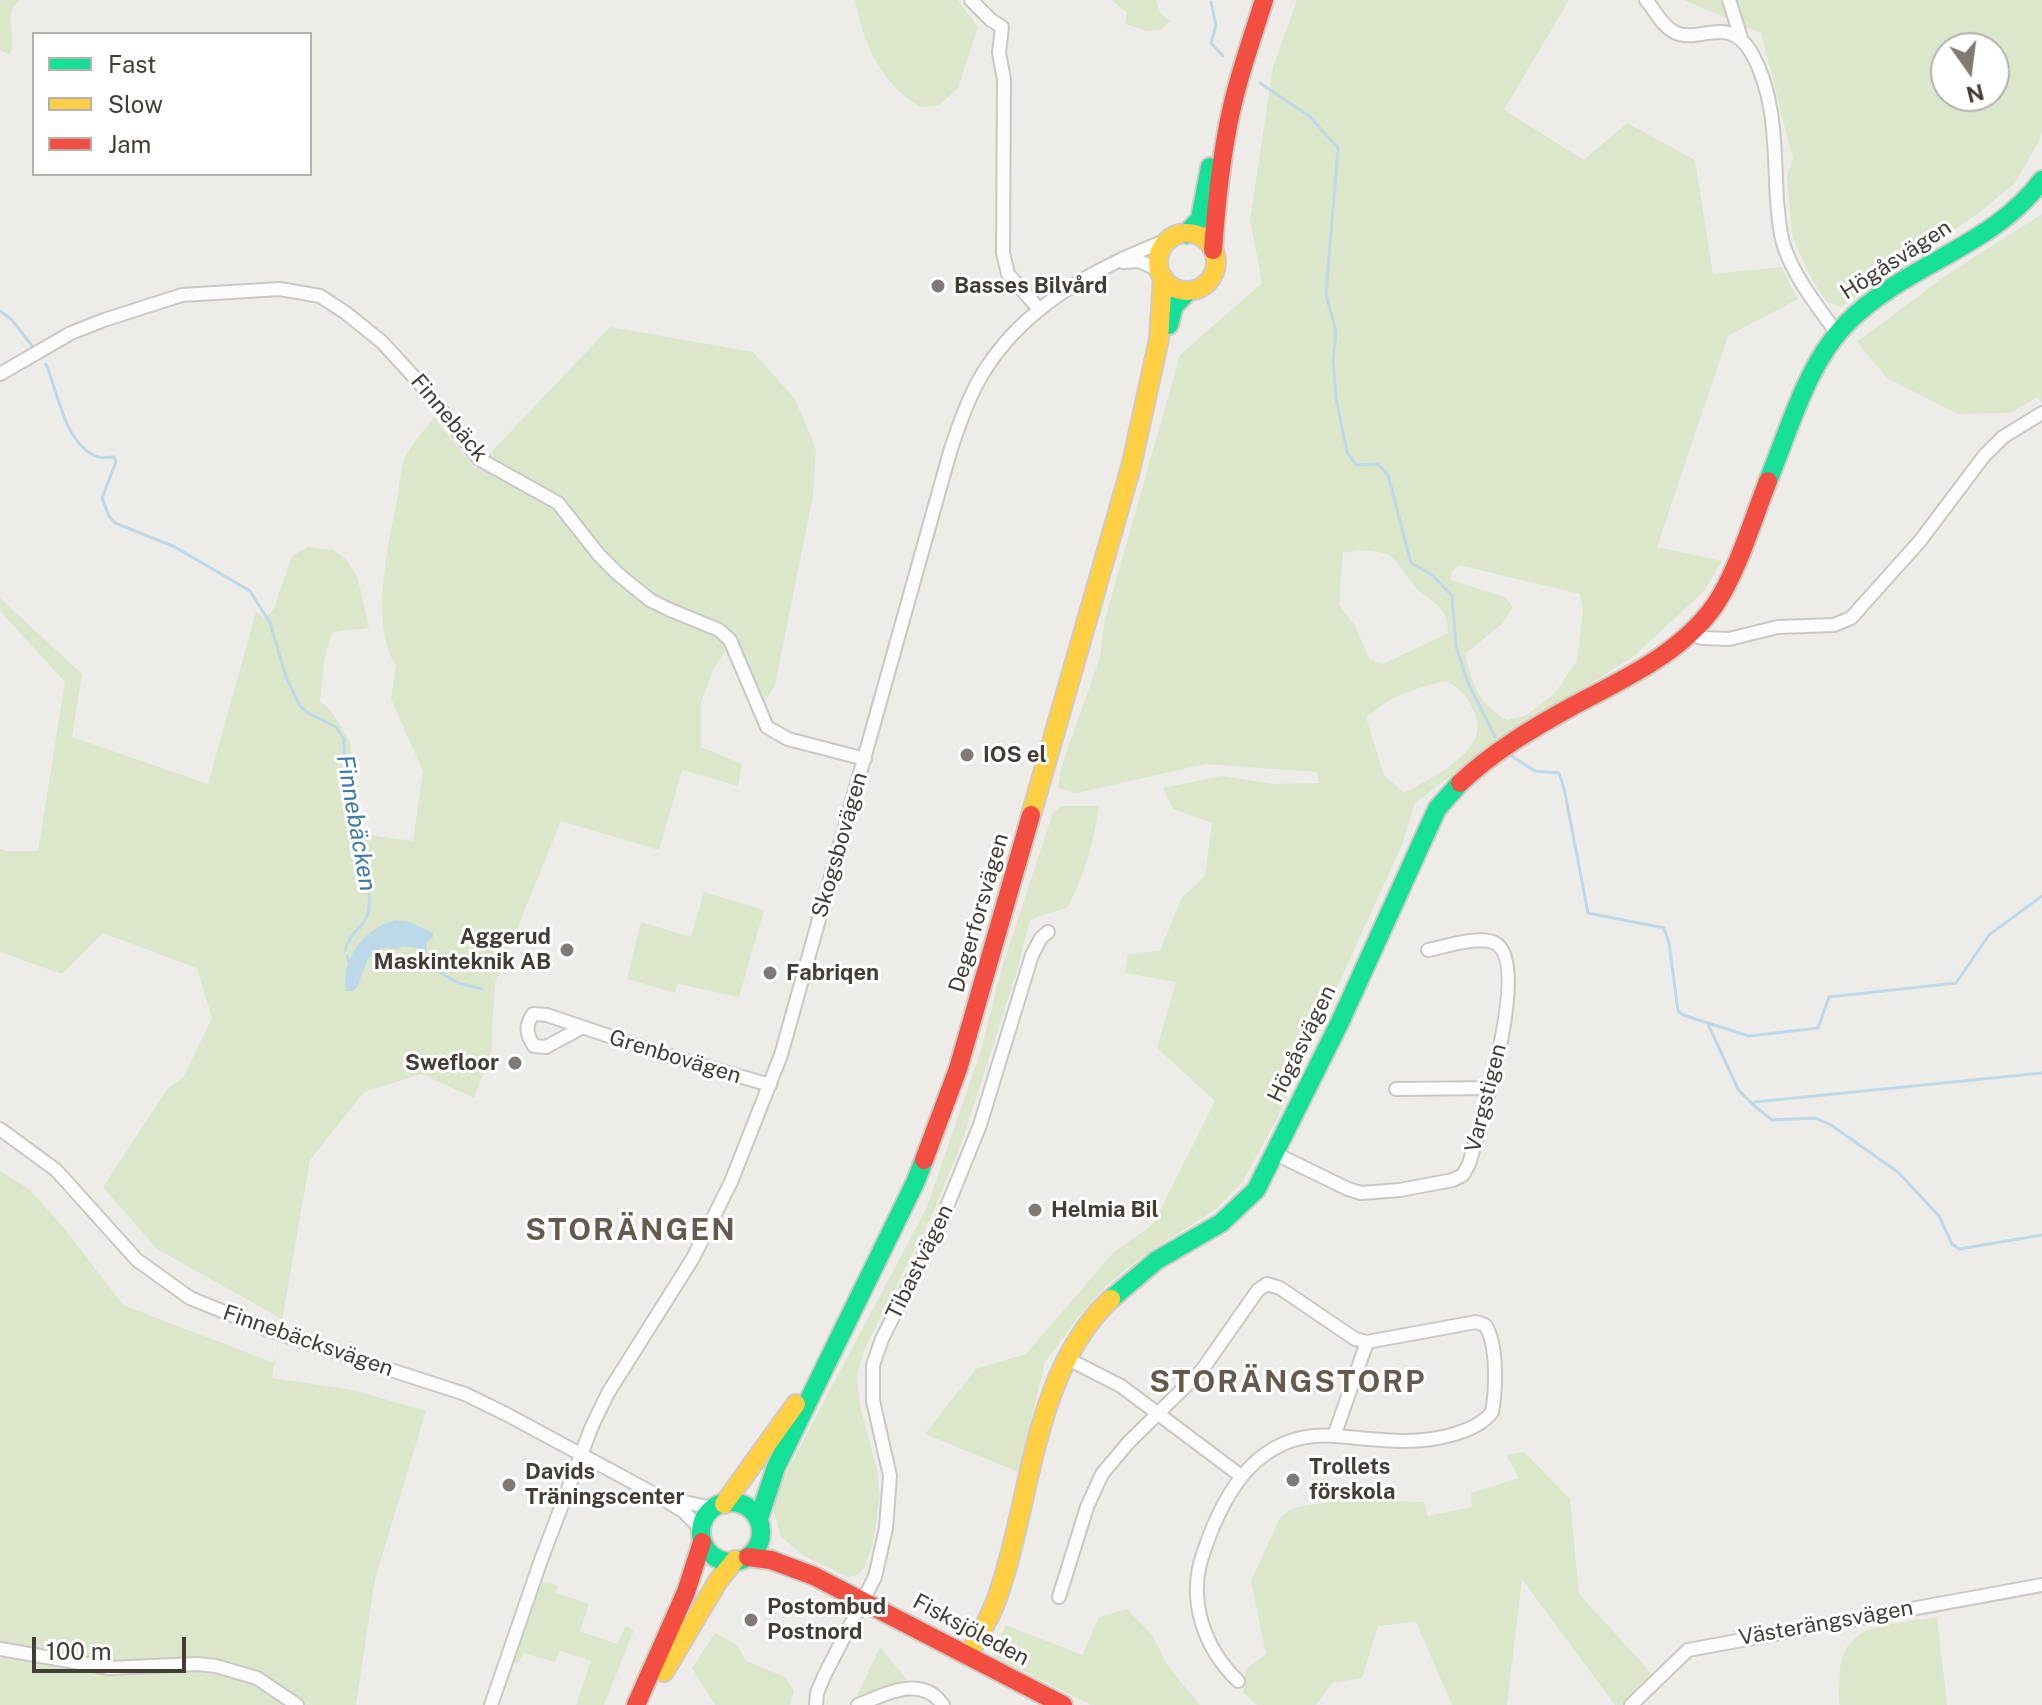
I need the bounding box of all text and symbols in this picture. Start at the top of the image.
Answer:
legend [32,32,312,176]
north arrow [1930,32,2010,112]
text: Fast [108,50,156,78]
text: N [1964,79,1987,108]
text: Slow [108,90,163,118]
text: Jam [108,130,151,158]
street label: Högåsvägen [1836,214,1956,306]
place label: Basses Bilvård [954,273,1107,299]
marker: Basses Bilvård [929,277,947,295]
street label: Finnebäck [405,369,493,467]
place label: IOS el [983,742,1047,768]
marker: IOS el [958,746,976,764]
water label: Finnebäcken [330,753,382,893]
street label: Skogsbovägen [807,769,873,921]
street label: Degerforsvägen [944,830,1014,996]
place label: Aggerud Maskinteknik AB [374,924,551,976]
marker: Aggerud Maskinteknik AB [558,941,576,959]
place label: Fabriqen [786,960,879,986]
marker: Fabriqen [761,964,779,982]
street label: Högåsvägen [1262,981,1342,1107]
street label: Grenbovägen [606,1024,744,1090]
street label: Vargstigen [1460,1041,1512,1155]
place label: Swefloor [405,1050,499,1076]
marker: Swefloor [506,1054,524,1072]
place label: Helmia Bil [1051,1197,1159,1223]
street label: Tibastvägen [881,1200,959,1324]
marker: Helmia Bil [1026,1201,1044,1219]
district label: STORÄNGEN [525,1213,737,1249]
street label: Finnebäcksvägen [219,1300,397,1382]
district label: STORÄNGSTORP [1149,1365,1427,1401]
place label: Trollets förskola [1309,1454,1395,1506]
place label: Davids Träningscenter [525,1459,685,1510]
marker: Trollets förskola [1284,1471,1302,1489]
marker: Davids Träningscenter [500,1476,518,1494]
street label: Fisksjöleden [908,1588,1034,1672]
place label: Postombud Postnord [767,1594,886,1646]
street label: Västerängsvägen [1737,1595,1915,1651]
marker: Postombud Postnord [742,1611,760,1629]
scale bar [36,1621,190,1671]
text: 100 m [46,1637,112,1665]

